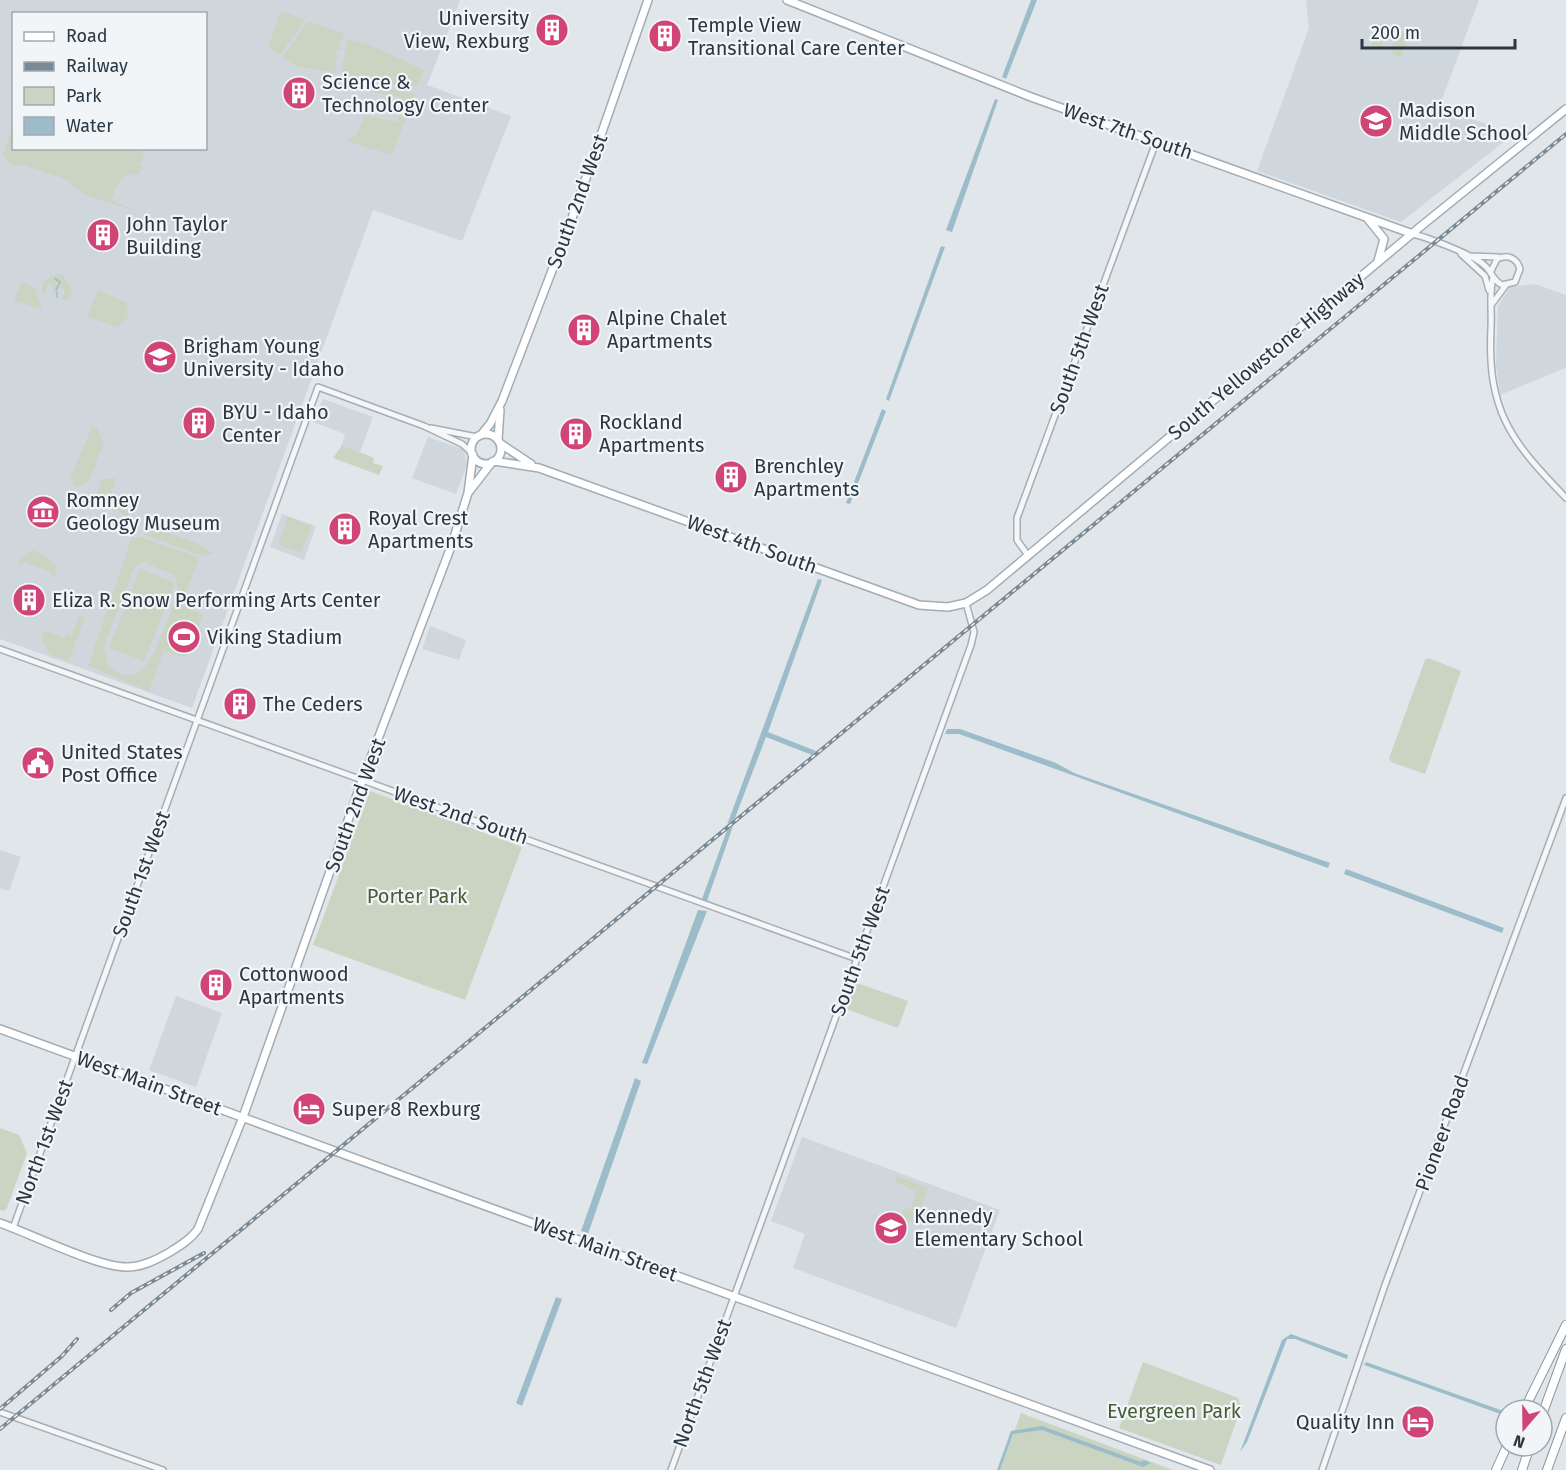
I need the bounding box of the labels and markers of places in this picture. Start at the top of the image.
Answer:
place label: University View, Rexburg [404,6,530,53]
building icon: University View, Rexburg [534,12,570,48]
place label: Temple View Transitional Care Center [688,13,905,60]
building icon: Temple View Transitional Care Center [647,18,683,54]
place label: Science & Technology Center [322,70,489,117]
building icon: Science & Technology Center [281,75,317,111]
place label: Madison Middle School [1399,98,1528,145]
school or university icon: Madison Middle School [1358,103,1394,139]
place label: John Taylor Building [126,212,228,259]
building icon: John Taylor Building [85,217,121,253]
place label: Alpine Chalet Apartments [607,306,728,353]
building icon: Alpine Chalet Apartments [566,312,602,348]
place label: Brigham Young University - Idaho [183,334,344,381]
school or university icon: Brigham Young University - Idaho [142,339,178,375]
place label: BYU - Idaho Center [222,400,329,447]
building icon: BYU - Idaho Center [181,405,217,441]
place label: Rockland Apartments [599,410,704,457]
building icon: Rockland Apartments [558,416,594,452]
place label: Brenchley Apartments [754,454,859,501]
building icon: Brenchley Apartments [713,459,749,495]
place label: Romney Geology Museum [66,488,220,535]
museum icon: Romney Geology Museum [25,494,61,530]
place label: Royal Crest Apartments [368,506,473,553]
building icon: Royal Crest Apartments [327,511,363,547]
building icon: Eliza R. Snow Performing Arts Center [11,582,47,618]
place label: Eliza R. Snow Performing Arts Center [52,588,381,612]
sports icon: Viking Stadium [166,619,202,655]
place label: Viking Stadium [207,625,342,649]
building icon: The Ceders [222,686,258,722]
place label: The Ceders [263,692,363,716]
place label: United States Post Office [61,740,183,787]
public building icon: United States Post Office [20,745,56,781]
place label: Cottonwood Apartments [239,962,349,1009]
building icon: Cottonwood Apartments [198,967,234,1003]
hotel icon: Super 8 Rexburg [291,1091,327,1127]
place label: Super 8 Rexburg [332,1097,481,1121]
place label: Kennedy Elementary School [914,1204,1083,1251]
school or university icon: Kennedy Elementary School [873,1210,909,1246]
hotel icon: Quality Inn [1400,1404,1436,1440]
place label: Quality Inn [1296,1410,1395,1434]

